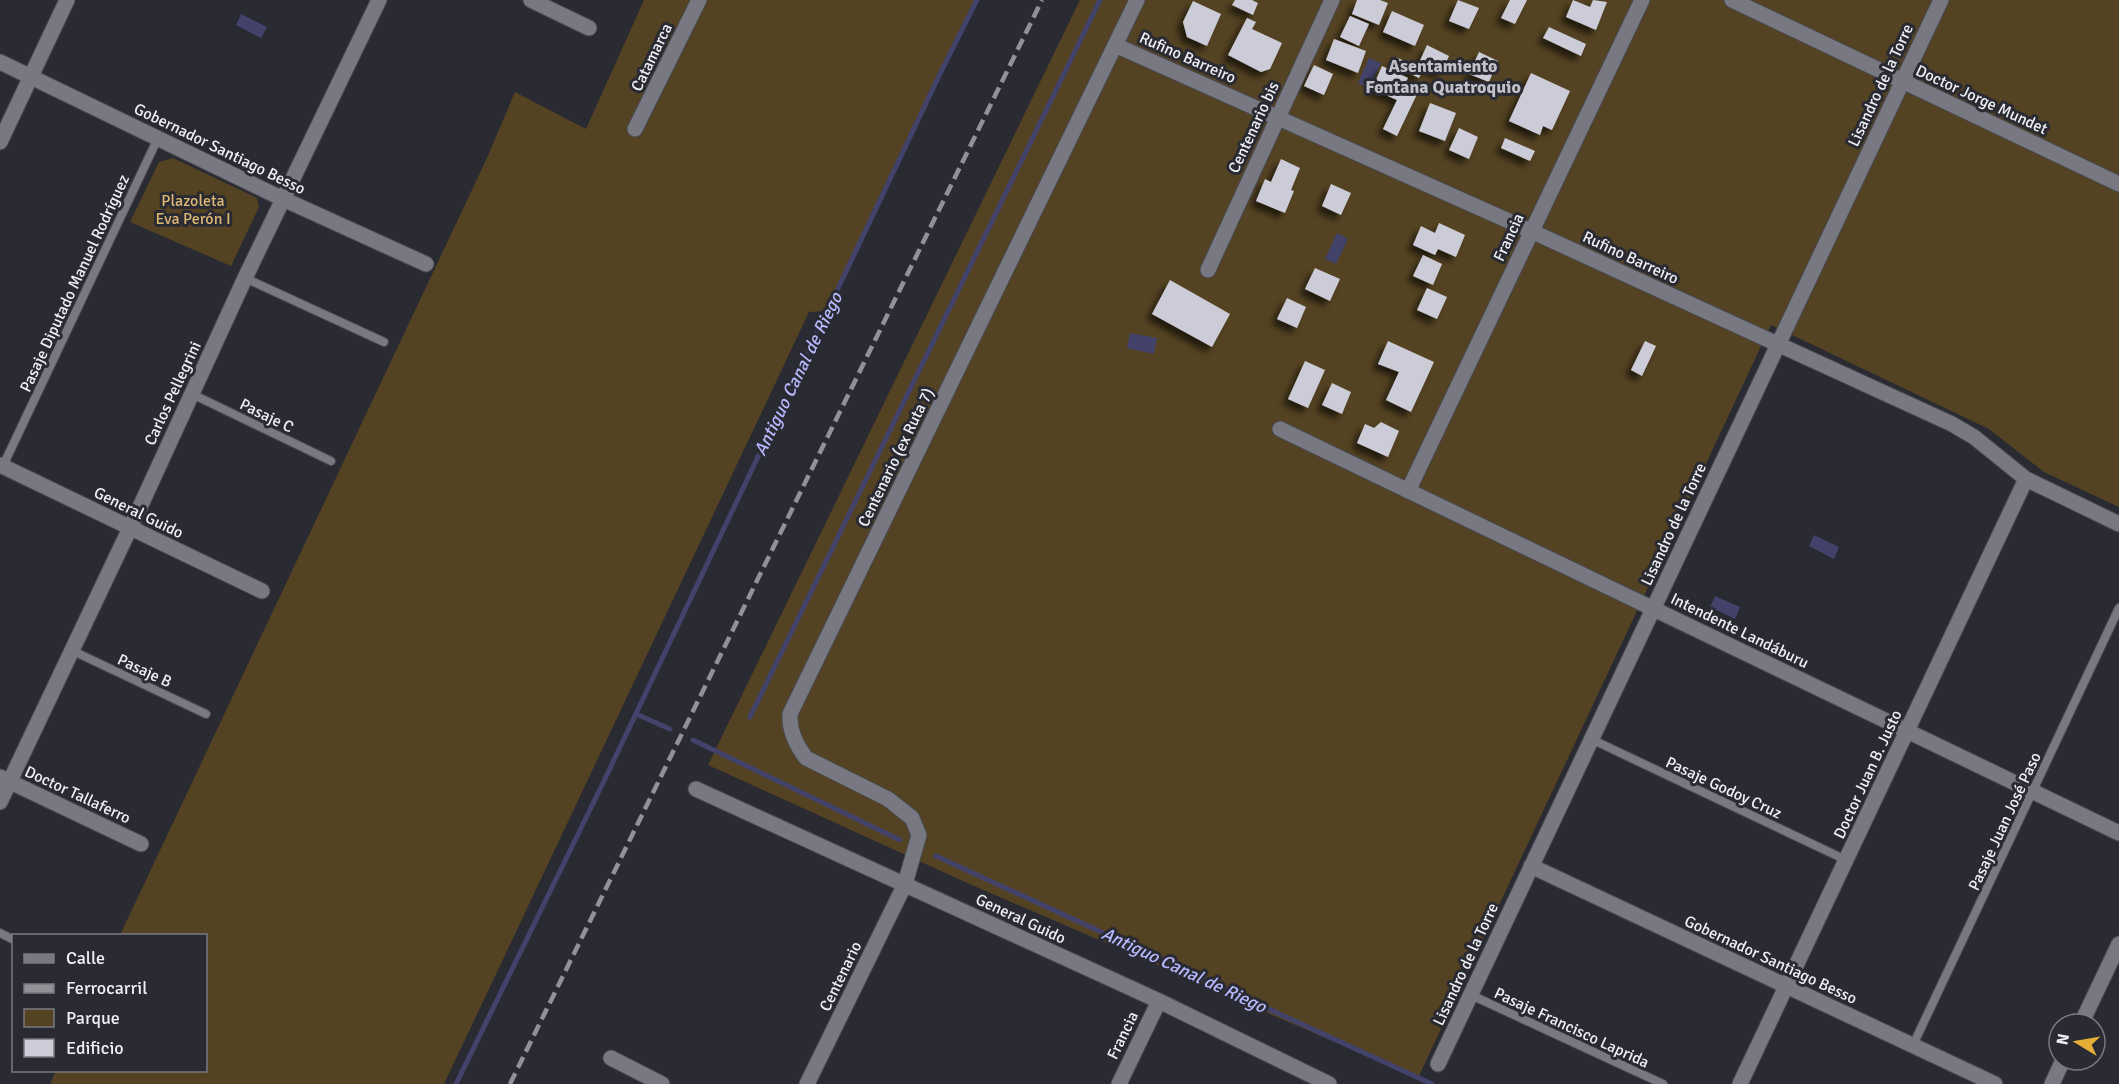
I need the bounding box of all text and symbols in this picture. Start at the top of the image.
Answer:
street label: Catamarca [627,20,677,95]
street label: Lisandro de la Torre [1844,21,1918,150]
street label: Rufino Barreiro [1136,28,1239,88]
district label: Asentamiento Fontana Quatroquio [1365,55,1521,98]
street label: Doctor Jorge Mundet [1912,61,2051,139]
street label: Centenario bis [1224,78,1284,176]
street label: Gobernador Santiago Besso [131,99,308,199]
street label: Pasaje Diputado Manuel Rodríguez [16,172,134,395]
park label: Plazoleta Eva Perón I [155,191,231,229]
street label: Francia [1489,210,1529,265]
street label: Rufino Barreiro [1579,227,1682,289]
water label: Antiguo Canal de Riego [749,287,848,459]
street label: Carlos Pellegrini [140,338,206,449]
street label: Centenario (ex Ruta 7) [854,385,938,530]
street label: Pasaje C [236,394,297,438]
street label: Lisandro de la Torre [1637,460,1711,589]
street label: General Guido [90,483,187,543]
street label: Intendente Landáburu [1667,589,1812,673]
street label: Pasaje B [114,650,175,692]
street label: Doctor Juan B. Justo [1829,707,1907,842]
street label: Pasaje Juan José Paso [1964,749,2046,894]
street label: Pasaje Godoy Cruz [1662,752,1785,824]
street label: Doctor Tallaferro [21,762,134,828]
street label: General Guido [972,889,1069,949]
street label: Lisandro de la Torre [1429,900,1503,1029]
street label: Gobernador Santiago Besso [1681,911,1860,1009]
water label: Antiguo Canal de Riego [1098,922,1271,1018]
legend [12,934,207,1072]
street label: Centenario [815,938,866,1015]
text: Calle [66,947,105,969]
text: Ferrocarril [66,977,147,999]
street label: Pasaje Francisco Laprida [1491,983,1652,1073]
text: Parque [66,1007,120,1029]
street label: Francia [1103,1008,1143,1063]
north arrow [2047,1012,2107,1072]
text: N [2052,1032,2074,1047]
text: Edificio [66,1037,124,1059]

